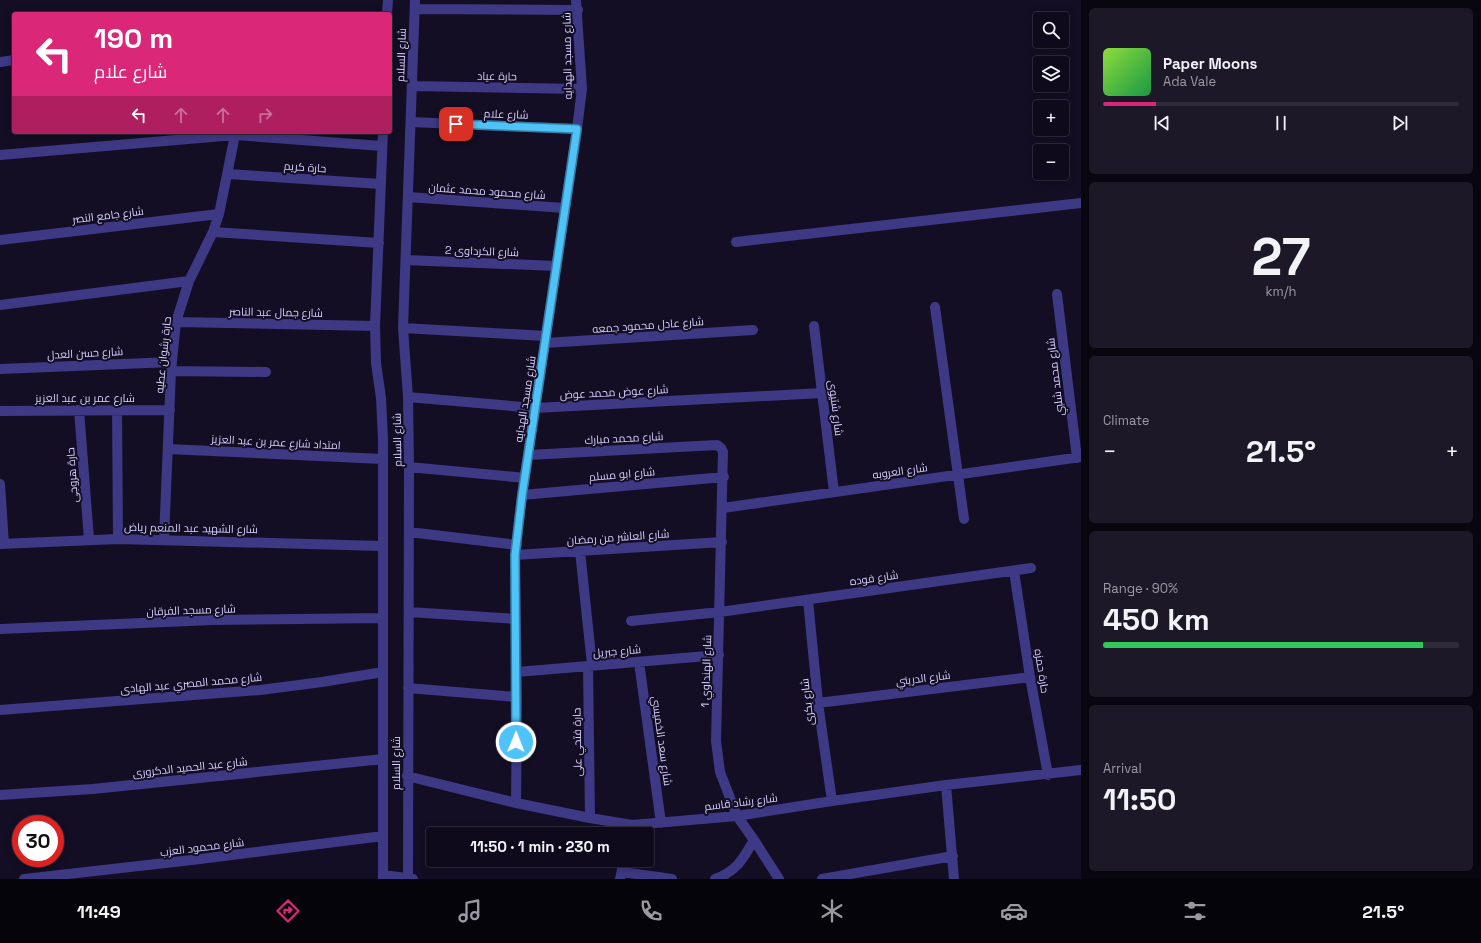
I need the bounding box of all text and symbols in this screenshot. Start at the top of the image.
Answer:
street label: شارع مسجد الهدايه [559,12,576,100]
map controls [1033,12,1069,180]
button: search [1033,12,1069,48]
text: 190 m [94,20,173,56]
icon: left [28,28,80,80]
street label: شارع السلام [393,28,410,82]
text: Paper Moons [1163,54,1257,73]
button: layers [1033,56,1069,92]
text: شارع علام [94,60,168,83]
street label: حارة عياد [477,69,517,83]
text: Ada Vale [1163,73,1216,90]
button: + [1033,100,1069,136]
icon: left [128,104,150,126]
icon: ahead [170,104,192,126]
icon: ahead [212,104,234,126]
icon: right [254,104,276,126]
street label: شارع علام [483,106,529,123]
pin [439,107,473,141]
icon: previous [1151,112,1173,134]
icon: pause [1270,112,1292,134]
icon: next [1389,112,1411,134]
icon: arrive [445,113,467,135]
button: − [1033,144,1069,180]
street label: حارة كريم [283,159,327,176]
street label: شارع محمود محمد عثمان [428,180,546,203]
street label: شارع جامع النصر [71,204,145,227]
text: 27 [1251,224,1311,290]
street label: شارع الكرداوى 2 [445,243,519,260]
text: km/h [1266,283,1296,300]
street label: شارع جمال عبد الناصر [228,304,323,321]
street label: شارع عادل محمود جمعه [592,314,704,337]
street label: حارة رشوان عطيه [152,316,174,394]
street label: شارع محمد شلبي [1043,337,1069,417]
street label: شارع حسن العدل [47,344,123,363]
street label: شارع مسجد الهدايه [511,355,540,443]
street label: شارع شتيوى [825,379,846,437]
street label: شارع عوض محمد عوض [559,382,669,403]
street label: شارع عمر بن عبد العزيز [34,391,135,406]
text: Climate [1103,412,1149,429]
street label: شارع السلام [390,413,405,467]
street label: شارع محمد مبارك [584,429,664,448]
street label: امتداد شارع عمر بن عبد العزيز [210,432,341,453]
text: 21.5° [1246,432,1316,471]
text: − [1103,437,1117,465]
text: + [1445,437,1459,465]
street label: حارة هروجى [63,447,81,503]
street label: شارع العروبه [871,460,929,483]
street label: شارع ابو مسلم [588,464,656,485]
street label: شارع الشهيد عبد المنعم رياض [124,520,258,537]
street label: شارع العاشر من رمضان [566,526,670,549]
street label: شارع فوده [849,568,899,589]
text: Range · 90% [1103,580,1178,597]
text: 450 km [1103,600,1210,639]
street label: شارع مسجد الفرقان [146,601,236,620]
street label: شارع الهنداوي 1 [698,634,716,708]
street label: شارع جبريل [592,642,642,661]
street label: حارة حمزه [1032,648,1052,694]
street label: شارع الدريني [895,668,951,690]
street label: شارع محمد المصري عبد الهادى [119,670,263,698]
street label: شارع بكرى [797,677,818,726]
street label: شارع سعد الخميسي [648,695,675,787]
street label: حارة فتحي على [569,708,587,776]
position arrow [495,721,537,763]
street label: شارع السلام [389,736,404,790]
street label: شارع عبد الحميد الدكرورى [132,754,248,781]
text: Arrival [1103,760,1142,777]
text: 11:50 [1103,780,1177,819]
street label: شارع رشاد قاسم [704,791,779,814]
speed limit sign: 30 [12,815,64,867]
street label: شارع محمود العزب [159,835,245,860]
text: 11:50 · 1 min · 230 m [470,837,610,856]
icon: directions [274,897,302,925]
icon: music [456,897,484,925]
icon: phone [637,897,665,925]
icon: climate [818,897,846,925]
icon: car [1000,897,1028,925]
icon: filters [1181,897,1209,925]
text: 11:49 [77,900,121,923]
text: 21.5° [1362,900,1404,923]

